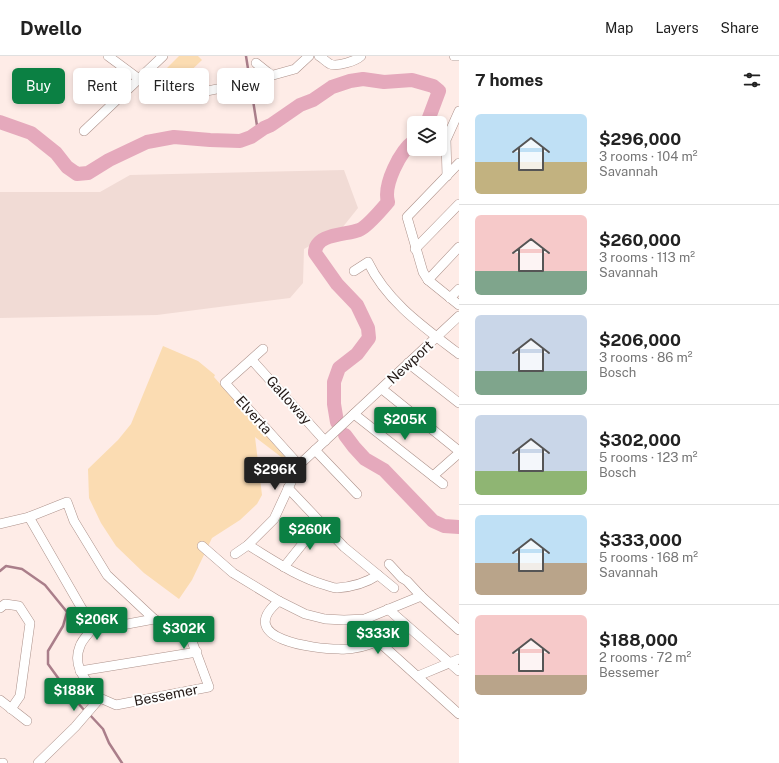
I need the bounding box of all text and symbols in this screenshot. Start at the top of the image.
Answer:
text: Dwello [20,17,82,39]
text: Map [605,20,633,36]
text: Layers [655,20,699,36]
text: Share [721,20,759,36]
chip: Buy [12,68,65,104]
chip: Rent [73,68,131,104]
chip: Filters [139,68,209,104]
chip: New [217,68,274,104]
icon: filters [741,69,763,91]
text: 7 homes [475,70,543,90]
map controls [407,116,447,156]
button: layers [407,116,447,156]
text: $296,000 [599,129,681,149]
icon: home [507,130,555,178]
text: 3 rooms · 104 m² [599,149,698,164]
text: Savannah [599,164,658,179]
text: $260,000 [599,230,681,250]
icon: home [507,231,555,279]
text: 3 rooms · 113 m² [599,250,695,265]
text: Savannah [599,265,658,280]
text: $206,000 [599,330,681,350]
icon: home [507,331,555,379]
street label: Newport [384,337,436,387]
text: 3 rooms · 86 m² [599,350,693,365]
text: Bosch [599,365,636,380]
street label: Galloway [263,373,315,428]
street label: Elverta [233,393,275,437]
pin: $205K [377,407,433,441]
text: $205K [383,412,427,427]
text: $302,000 [599,430,681,450]
icon: home [507,431,555,479]
text: 5 rooms · 123 m² [599,450,698,465]
pin: $296K [247,457,303,491]
text: $296K [253,462,297,477]
text: Bosch [599,465,636,480]
pin: $260K [282,517,338,551]
text: $260K [288,522,332,537]
text: $333,000 [599,530,682,550]
icon: home [507,531,555,579]
text: 5 rooms · 168 m² [599,550,698,565]
text: Savannah [599,565,658,580]
pin: $206K [69,607,125,641]
text: $206K [75,612,119,627]
pin: $302K [156,616,212,650]
text: $302K [162,621,206,636]
pin: $333K [350,621,406,655]
text: $333K [356,626,400,641]
text: $188,000 [599,630,678,650]
icon: home [507,631,555,679]
text: 2 rooms · 72 m² [599,650,691,665]
text: Bessemer [599,665,659,680]
pin: $188K [46,678,102,712]
street label: Bessemer [133,681,199,709]
text: $188K [53,683,95,698]

